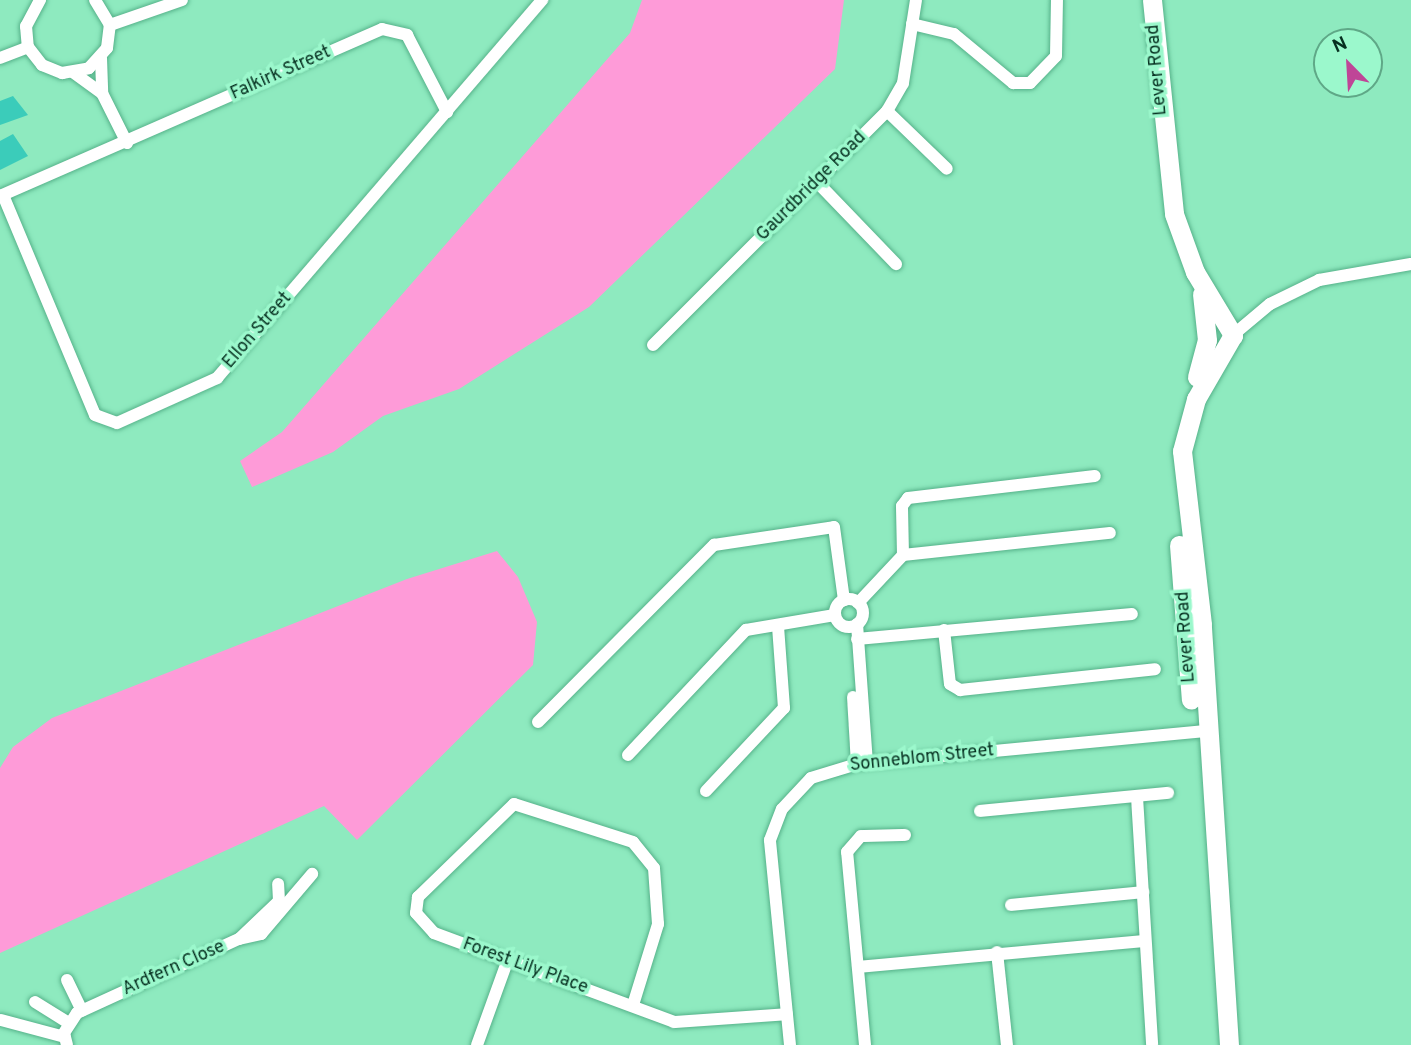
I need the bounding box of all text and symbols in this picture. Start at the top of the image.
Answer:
street label: Lever Road [1143,24,1173,116]
north arrow [1313,28,1383,98]
text: N [1329,32,1351,59]
street label: Falkirk Street [228,42,334,106]
street label: Gaurdbridge Road [753,128,871,246]
street label: Ellon Street [219,288,297,374]
street label: Lever Road [1173,591,1201,683]
street label: Sonneblom Street [849,741,995,777]
street label: Forest Lily Place [459,934,591,1000]
street label: Ardfern Close [119,937,229,1001]

